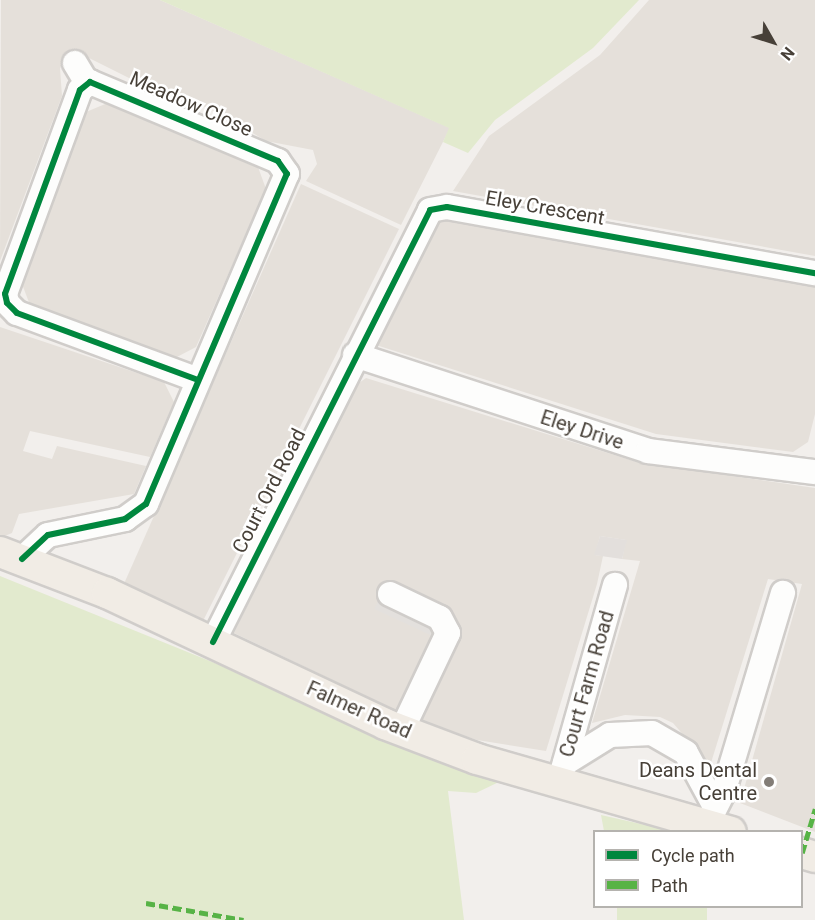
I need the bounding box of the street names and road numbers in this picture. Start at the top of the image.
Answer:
street label: Meadow Close [126,66,256,142]
street label: Eley Crescent [484,186,606,230]
street label: Eley Drive [537,405,627,455]
street label: Court Ord Road [227,425,311,557]
street label: Court Farm Road [555,608,619,760]
street label: Falmer Road [303,676,415,744]

